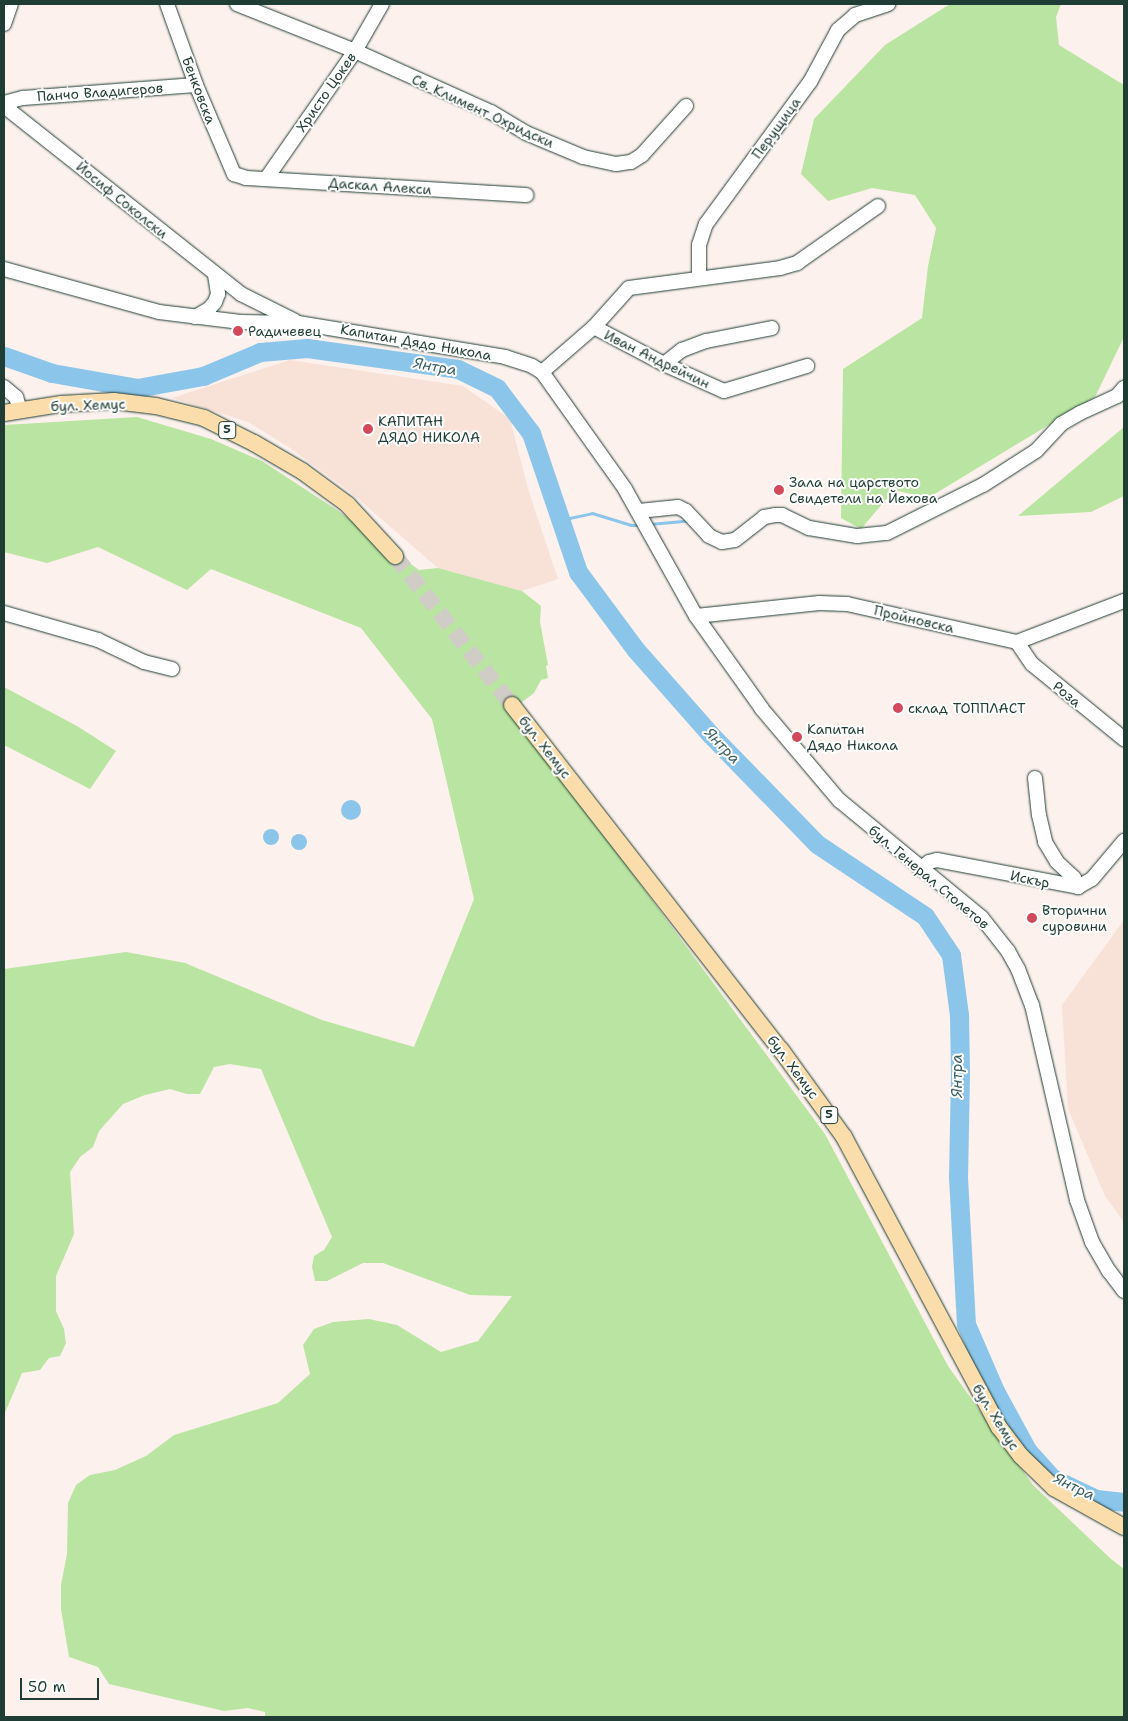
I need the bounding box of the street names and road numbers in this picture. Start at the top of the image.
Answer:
street label: Христо Цокев [292,49,360,135]
street label: Бенковска [178,54,220,126]
street label: Св. Климент Охридски [409,71,557,151]
street label: Панчо Владигеров [36,79,164,105]
street label: Перущица [748,94,804,162]
street label: Йосиф Соколски [73,158,171,242]
street label: Даскал Алекси [328,174,432,198]
street label: Капитан Дядо Никола [339,320,493,364]
street label: Иван Андрейчин [601,326,713,392]
street label: бул. Хемус [50,395,126,415]
road number: 5 [218,420,236,440]
street label: Пройновска [872,602,956,636]
street label: Роза [1049,677,1085,711]
street label: бул. Хемус [515,712,575,782]
street label: бул. Генерал Столетов [865,822,993,932]
street label: Искър [1009,867,1051,891]
street label: бул. Хемус [764,1032,822,1102]
road number: 5 [820,1106,838,1124]
street label: бул. Хемус [969,1381,1023,1453]

